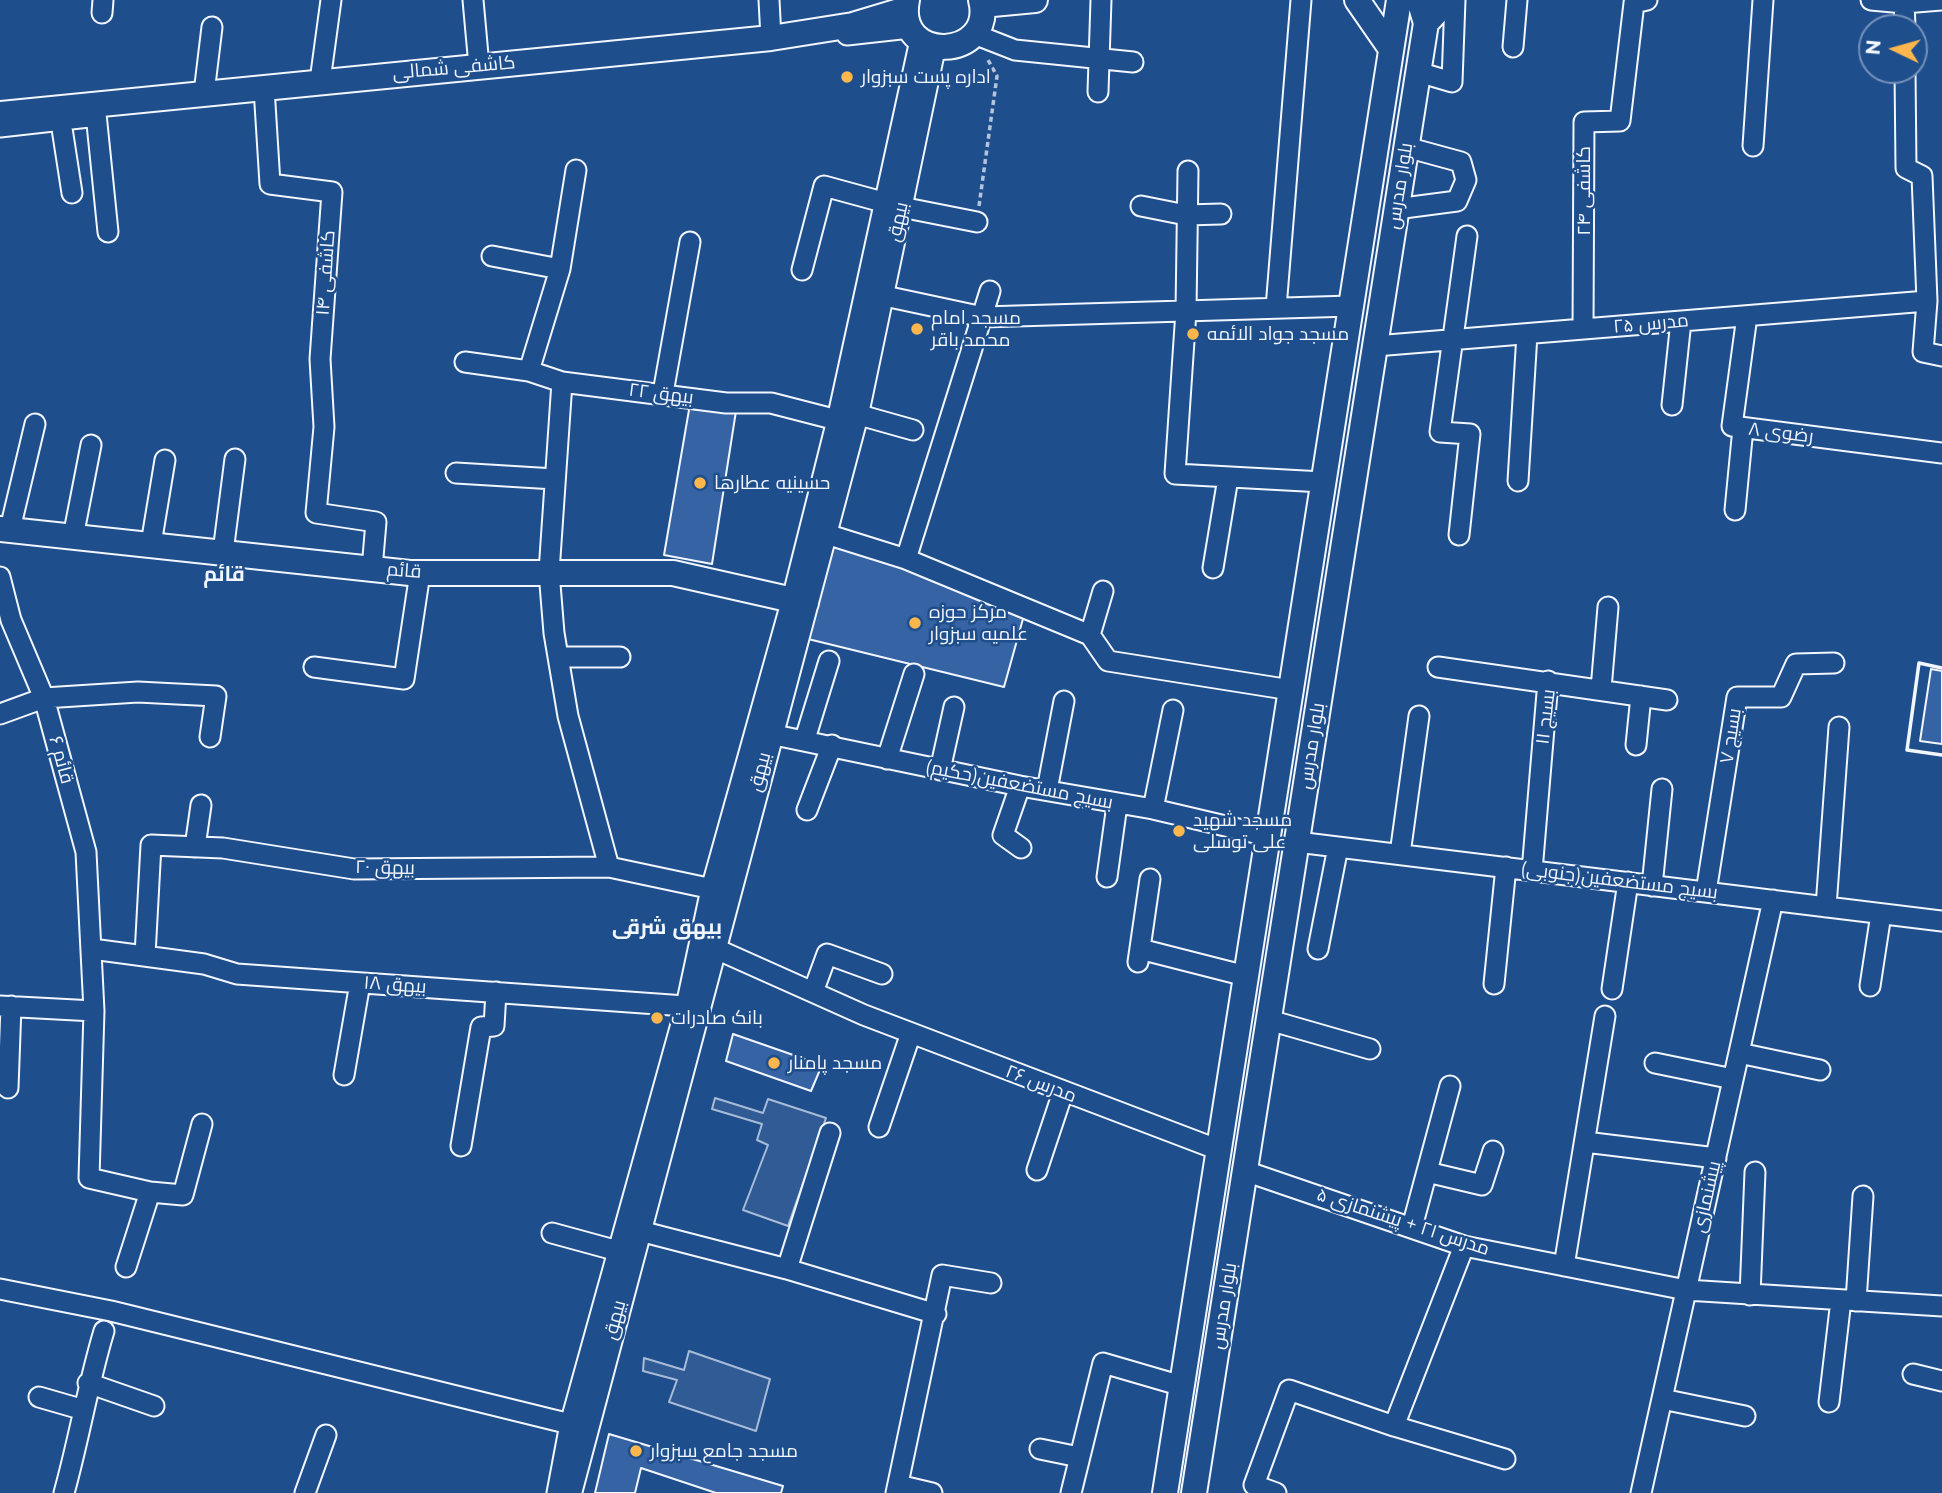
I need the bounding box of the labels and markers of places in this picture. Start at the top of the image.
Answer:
place label: اداره پست سبزوار [861,66,991,88]
marker: اداره پست سبزوار [839,69,855,85]
place label: مسجد امام محمد باقر [931,307,1021,351]
marker: مسجد امام محمد باقر [909,321,925,337]
place label: مسجد جواد الائمه [1207,323,1349,345]
marker: مسجد جواد الائمه [1185,326,1201,342]
place label: حسینیه عطارها [714,472,830,494]
marker: حسینیه عطارها [692,475,708,491]
place label: مرکز حوزه علمیه سبزوار [929,601,1028,645]
marker: مرکز حوزه علمیه سبزوار [907,615,923,631]
place label: مسجد شهید علی توسلی [1193,809,1292,853]
marker: مسجد شهید علی توسلی [1171,823,1187,839]
place label: بانک صادرات [671,1007,763,1029]
marker: بانک صادرات [649,1010,665,1026]
place label: مسجد پامنار [788,1052,882,1074]
marker: مسجد پامنار [766,1055,782,1071]
place label: مسجد جامع سبزوار [650,1440,798,1462]
marker: مسجد جامع سبزوار [628,1443,644,1459]

